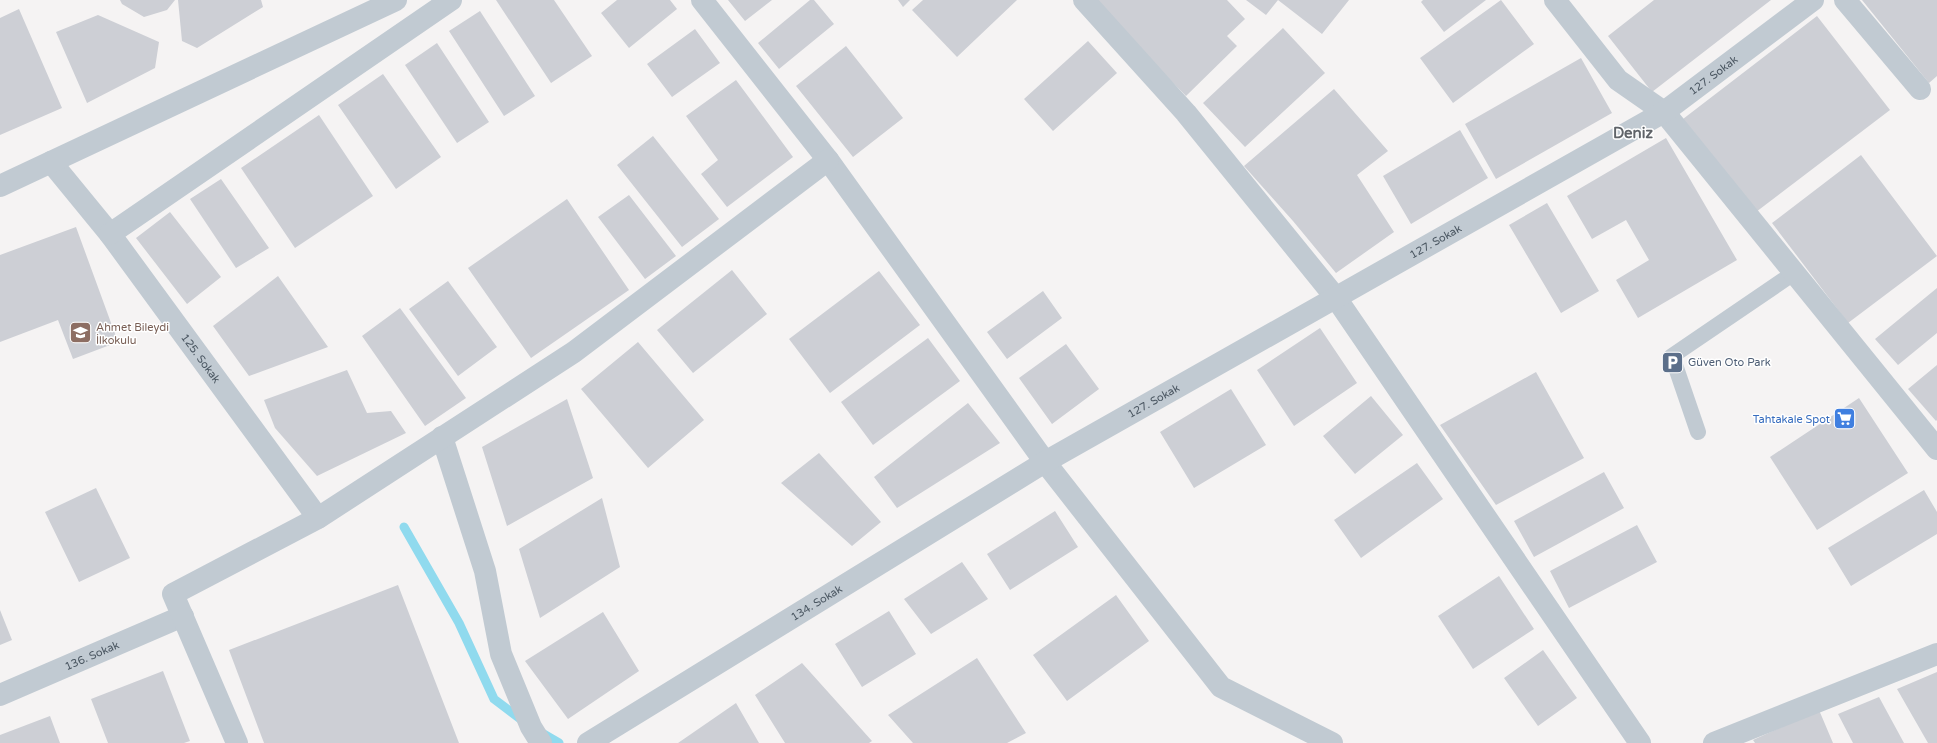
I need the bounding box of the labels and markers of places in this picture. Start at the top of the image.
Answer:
school or university icon: Ahmet Bileydi İlkokulu [68,320,94,346]
place label: Ahmet Bileydi İlkokulu [96,321,169,347]
parking icon: Güven Oto Park [1659,349,1685,375]
place label: Güven Oto Park [1688,356,1771,369]
supermarket icon: Tahtakale Spot [1832,406,1858,432]
place label: Tahtakale Spot [1753,413,1830,426]

